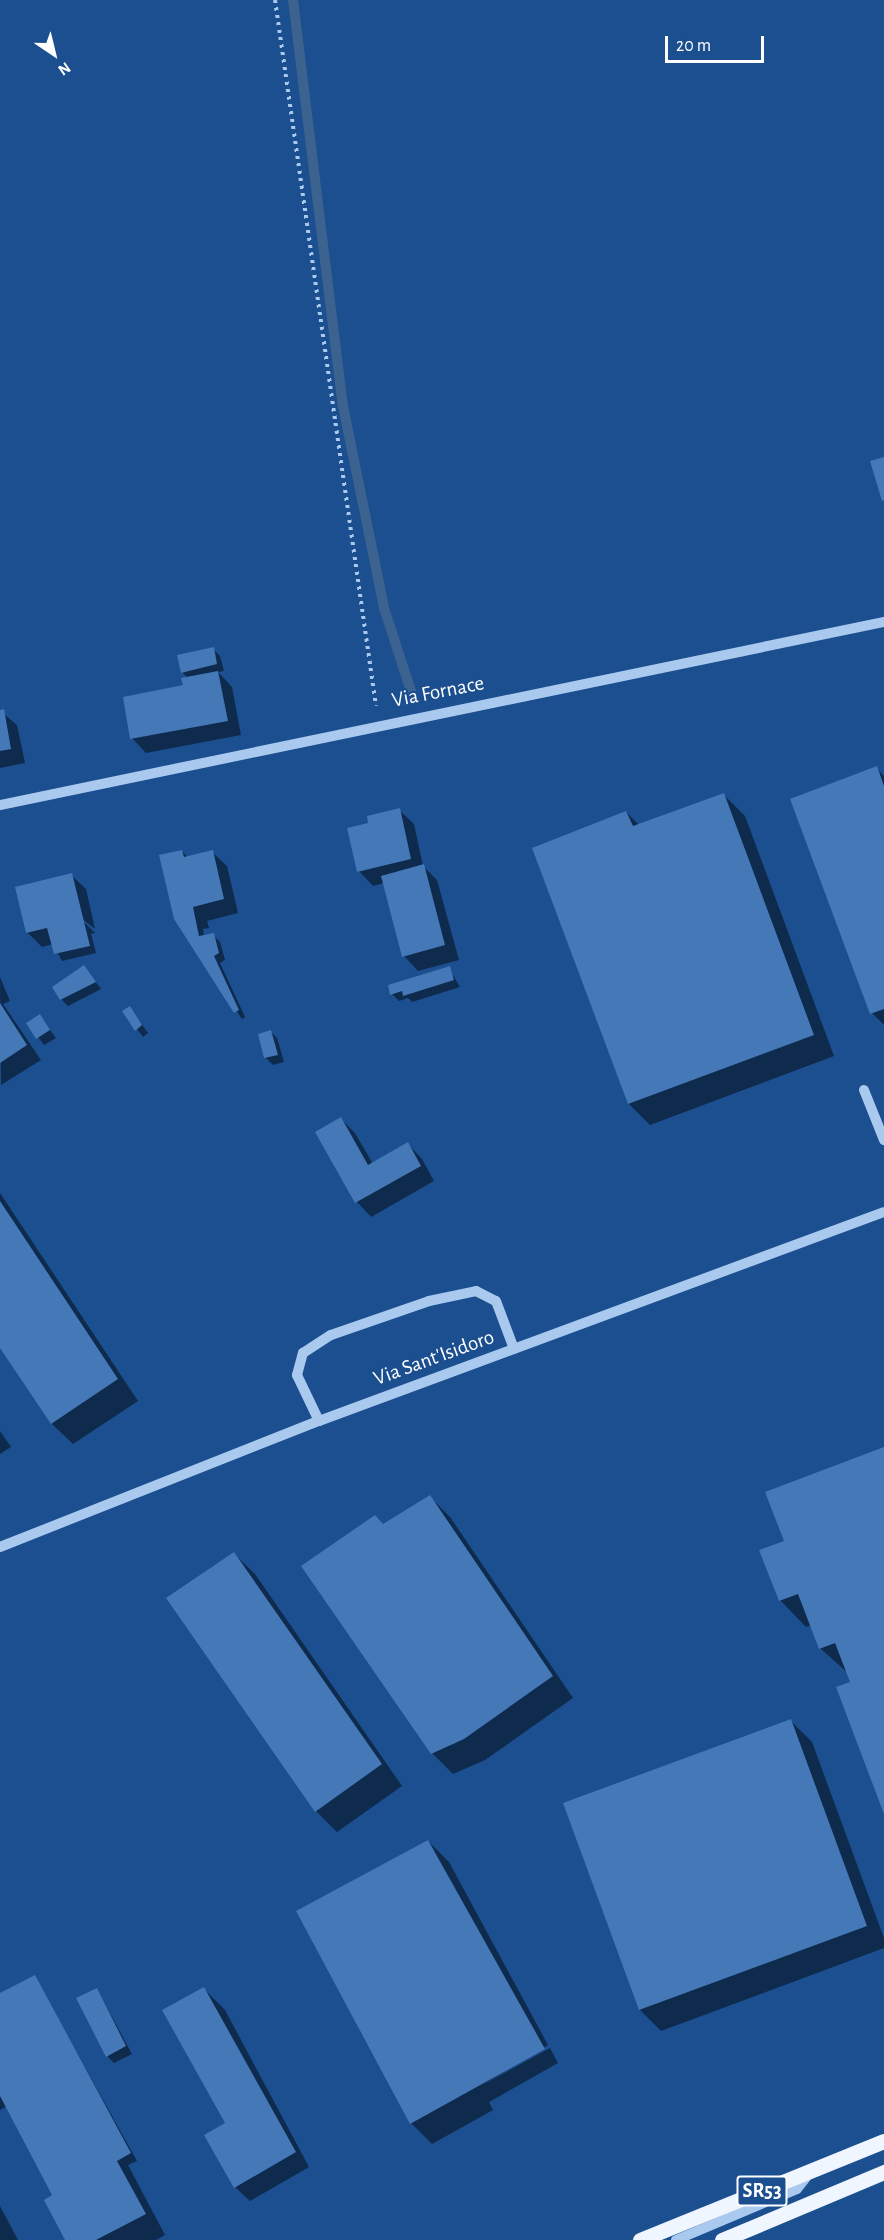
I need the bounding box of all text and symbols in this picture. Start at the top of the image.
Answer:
north arrow [24,24,84,84]
scale bar [668,24,767,62]
text: 20 m [676,37,711,55]
text: N [55,59,73,78]
street label: Via Fornace [390,671,486,713]
street label: Via Sant'Isidoro [370,1325,498,1391]
road number: SR53 [735,2174,789,2208]

